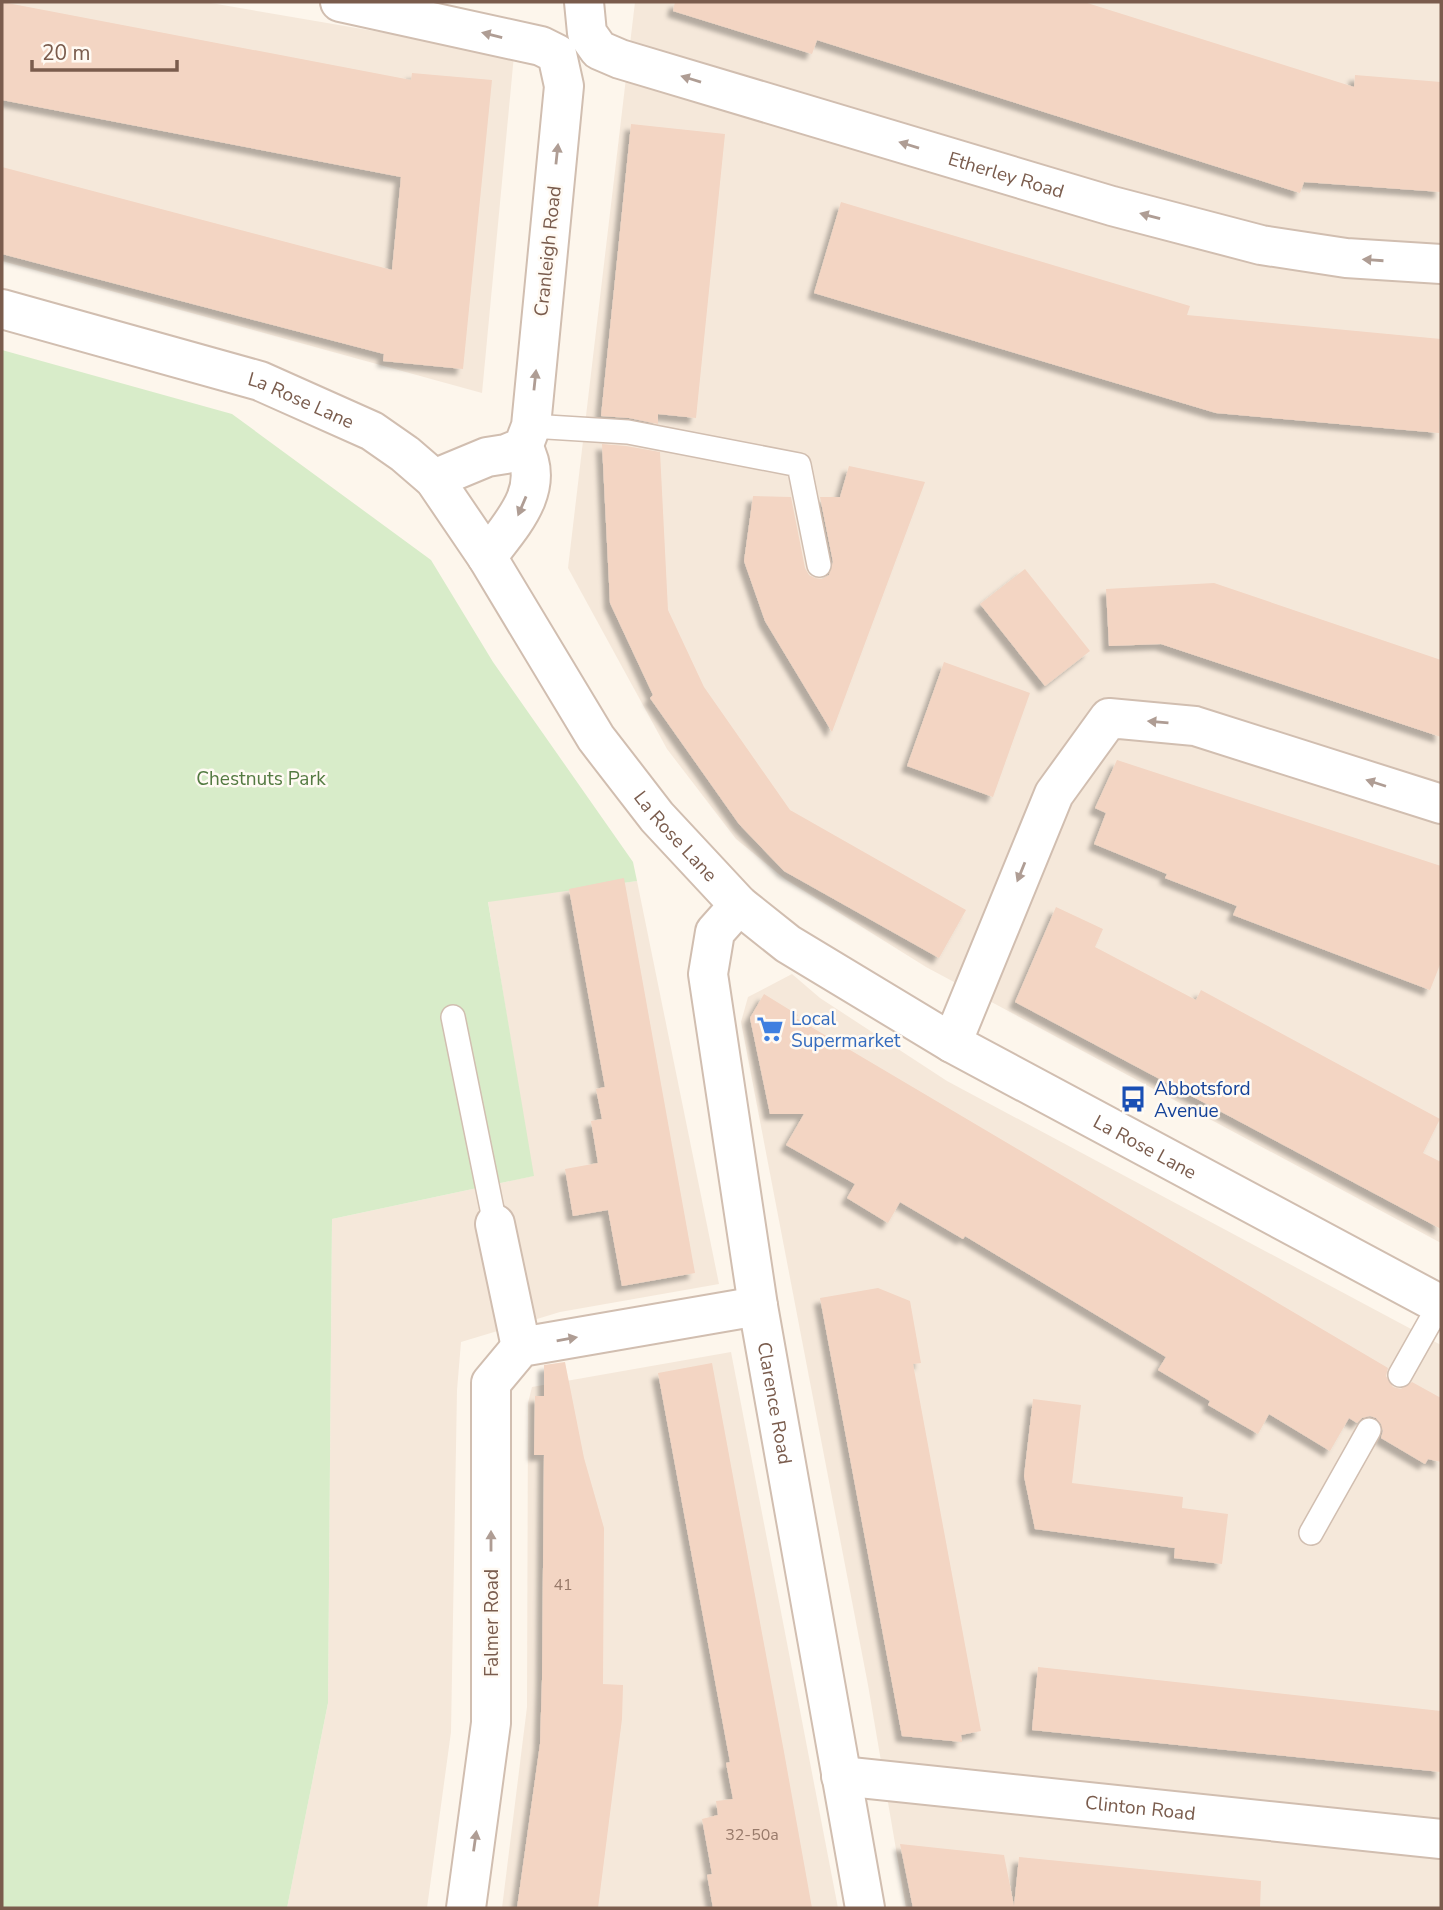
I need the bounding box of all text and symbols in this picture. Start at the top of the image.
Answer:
scale bar [32,28,177,72]
one-way arrow [480,29,502,40]
text: 20 m [42,39,91,67]
one-way arrow [680,74,701,84]
one-way arrow [898,139,919,149]
one-way arrow [552,143,563,165]
street label: Etherley Road [945,146,1067,205]
street label: Cranleigh Road [528,184,568,318]
one-way arrow [1139,210,1161,221]
one-way arrow [1362,254,1384,265]
street label: La Rose Lane [245,366,358,435]
one-way arrow [530,369,541,391]
one-way arrow [516,496,528,516]
one-way arrow [1146,716,1168,727]
park label: Chestnuts Park [196,766,326,792]
one-way arrow [1365,777,1386,788]
street label: La Rose Lane [627,786,723,888]
one-way arrow [1016,862,1027,883]
place label: Local Supermarket [791,1006,901,1054]
supermarket icon: Local Supermarket [755,1014,785,1044]
place label: Abbotsford Avenue [1154,1076,1251,1124]
bus stop icon: Abbotsford Avenue [1118,1084,1148,1114]
street label: La Rose Lane [1088,1109,1201,1186]
one-way arrow [556,1333,578,1344]
street label: Clarence Road [751,1340,798,1466]
one-way arrow [485,1529,497,1551]
street label: Falmer Road [479,1569,505,1677]
house number: 41 [553,1574,573,1596]
street label: Clinton Road [1084,1790,1197,1827]
house number: 32-50a [725,1824,779,1846]
one-way arrow [470,1829,481,1851]

